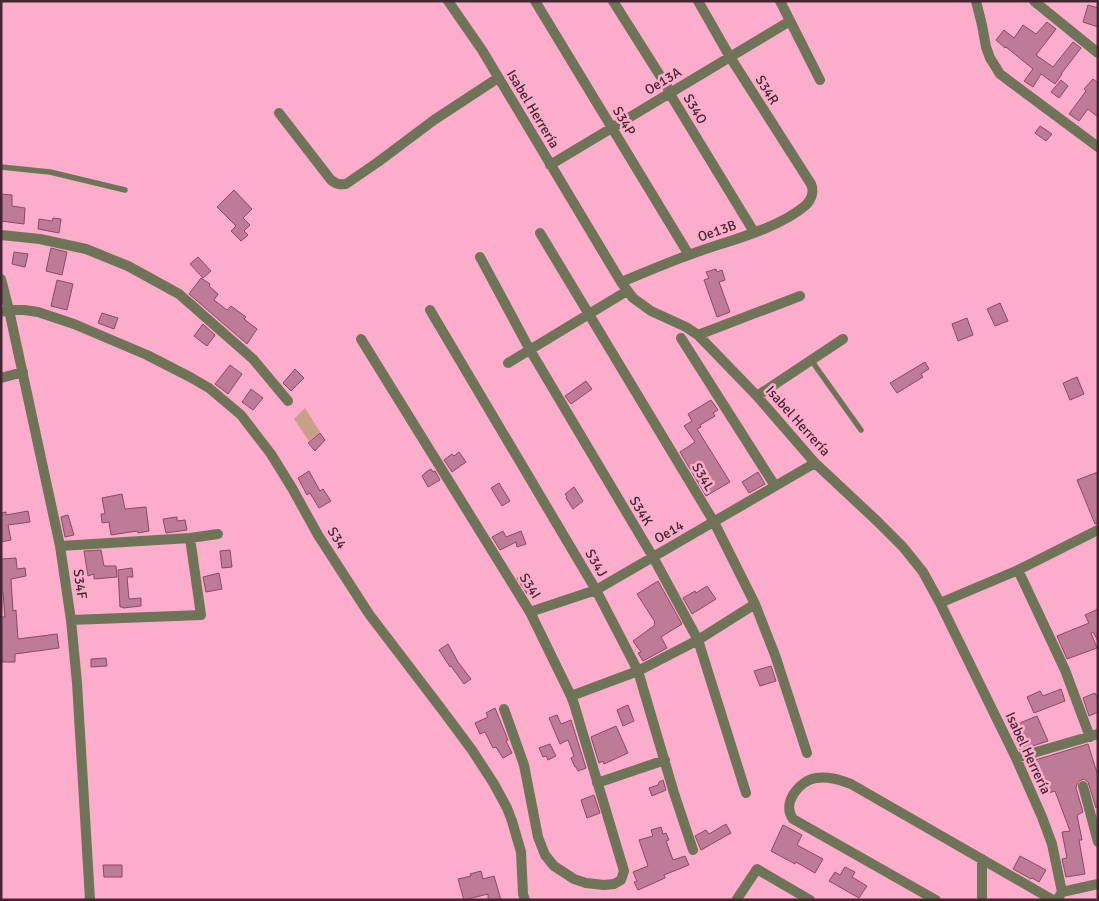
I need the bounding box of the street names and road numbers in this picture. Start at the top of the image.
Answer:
street label: Oe13A [642,63,685,99]
street label: Isabel Herrería [503,67,563,151]
street label: S34R [751,72,783,108]
street label: S34O [679,91,711,127]
street label: S34P [609,103,639,139]
street label: Oe13B [695,216,739,246]
street label: Isabel Herrería [762,382,834,460]
street label: S34L [688,460,718,494]
street label: S34K [626,493,657,529]
street label: Oe14 [651,517,687,547]
street label: S34 [324,524,351,553]
street label: S34J [581,546,611,580]
street label: S34F [69,568,91,600]
street label: S34I [516,570,544,602]
street label: Isabel Herrería [1002,709,1054,797]

